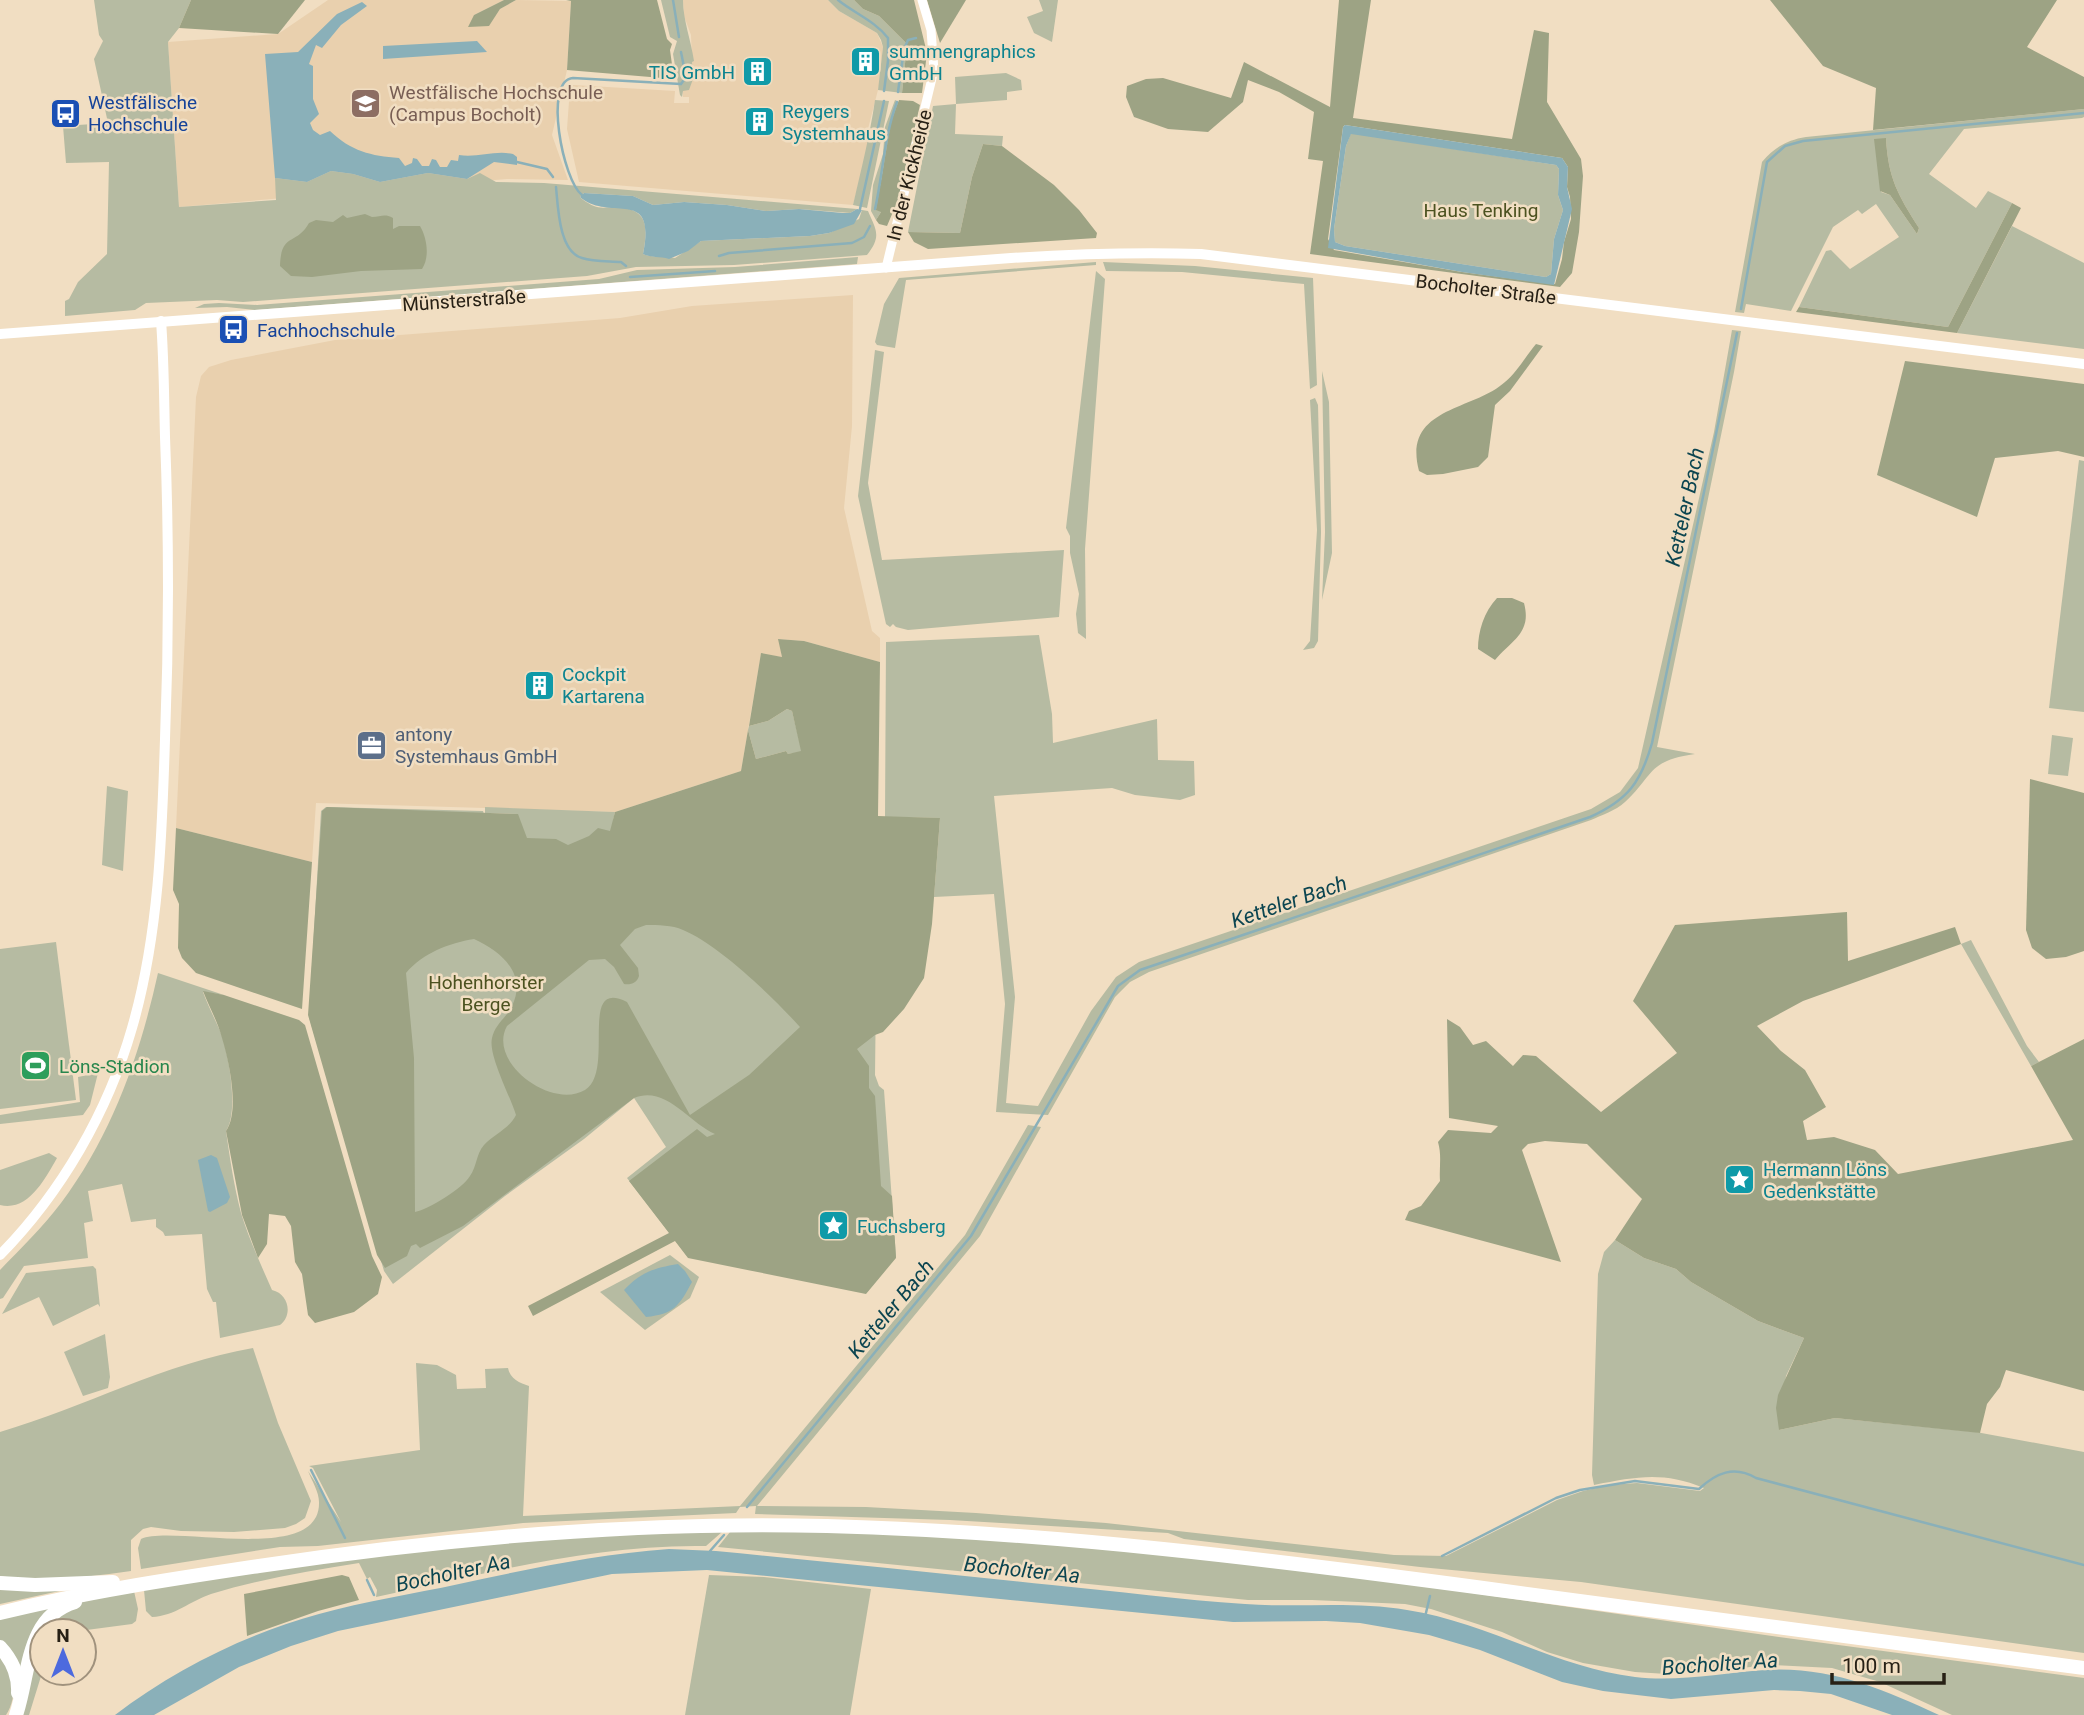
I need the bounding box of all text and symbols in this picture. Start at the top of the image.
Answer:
place label: summengraphics GmbH [889,40,1036,85]
building icon: summengraphics GmbH [849,45,883,79]
building icon: TIS GmbH [741,55,775,89]
place label: TIS GmbH [649,61,735,84]
place label: Westfälische Hochschule (Campus Bocholt) [389,81,603,126]
school or university icon: Westfälische Hochschule (Campus Bocholt) [349,86,383,120]
place label: Westfälische Hochschule [88,91,197,136]
bus stop icon: Westfälische Hochschule [48,96,82,130]
place label: Reygers Systemhaus [782,100,886,145]
building icon: Reygers Systemhaus [742,105,776,139]
street label: In der Kickheide [882,107,937,243]
park label: Haus Tenking [1424,199,1538,222]
street label: Bocholter Straße [1414,269,1557,310]
street label: Münsterstraße [401,285,527,316]
bus stop icon: Fachhochschule [217,313,251,347]
place label: Fachhochschule [257,319,395,342]
water label: Ketteler Bach [1661,445,1709,569]
place label: Cockpit Kartarena [562,663,645,708]
building icon: Cockpit Kartarena [522,668,556,702]
place label: antony Systemhaus GmbH [395,723,558,768]
office icon: antony Systemhaus GmbH [355,728,389,762]
water label: Ketteler Bach [1228,871,1350,933]
park label: Hohenhorster Berge [428,971,544,1016]
sports icon: Löns-Stadion [19,1049,53,1083]
place label: Löns-Stadion [59,1055,170,1078]
place label: Hermann Löns Gedenkstätte [1763,1158,1887,1203]
place icon: Hermann Löns Gedenkstätte [1723,1163,1757,1197]
place icon: Fuchsberg [817,1209,851,1243]
place label: Fuchsberg [857,1215,946,1238]
water label: Ketteler Bach [843,1255,939,1363]
water label: Bocholter Aa [393,1549,513,1597]
water label: Bocholter Aa [963,1552,1081,1588]
north arrow [28,1617,98,1687]
text: N [56,1624,70,1647]
scale bar [1832,1642,1944,1686]
water label: Bocholter Aa [1661,1648,1779,1680]
text: 100 m [1842,1654,1901,1678]

